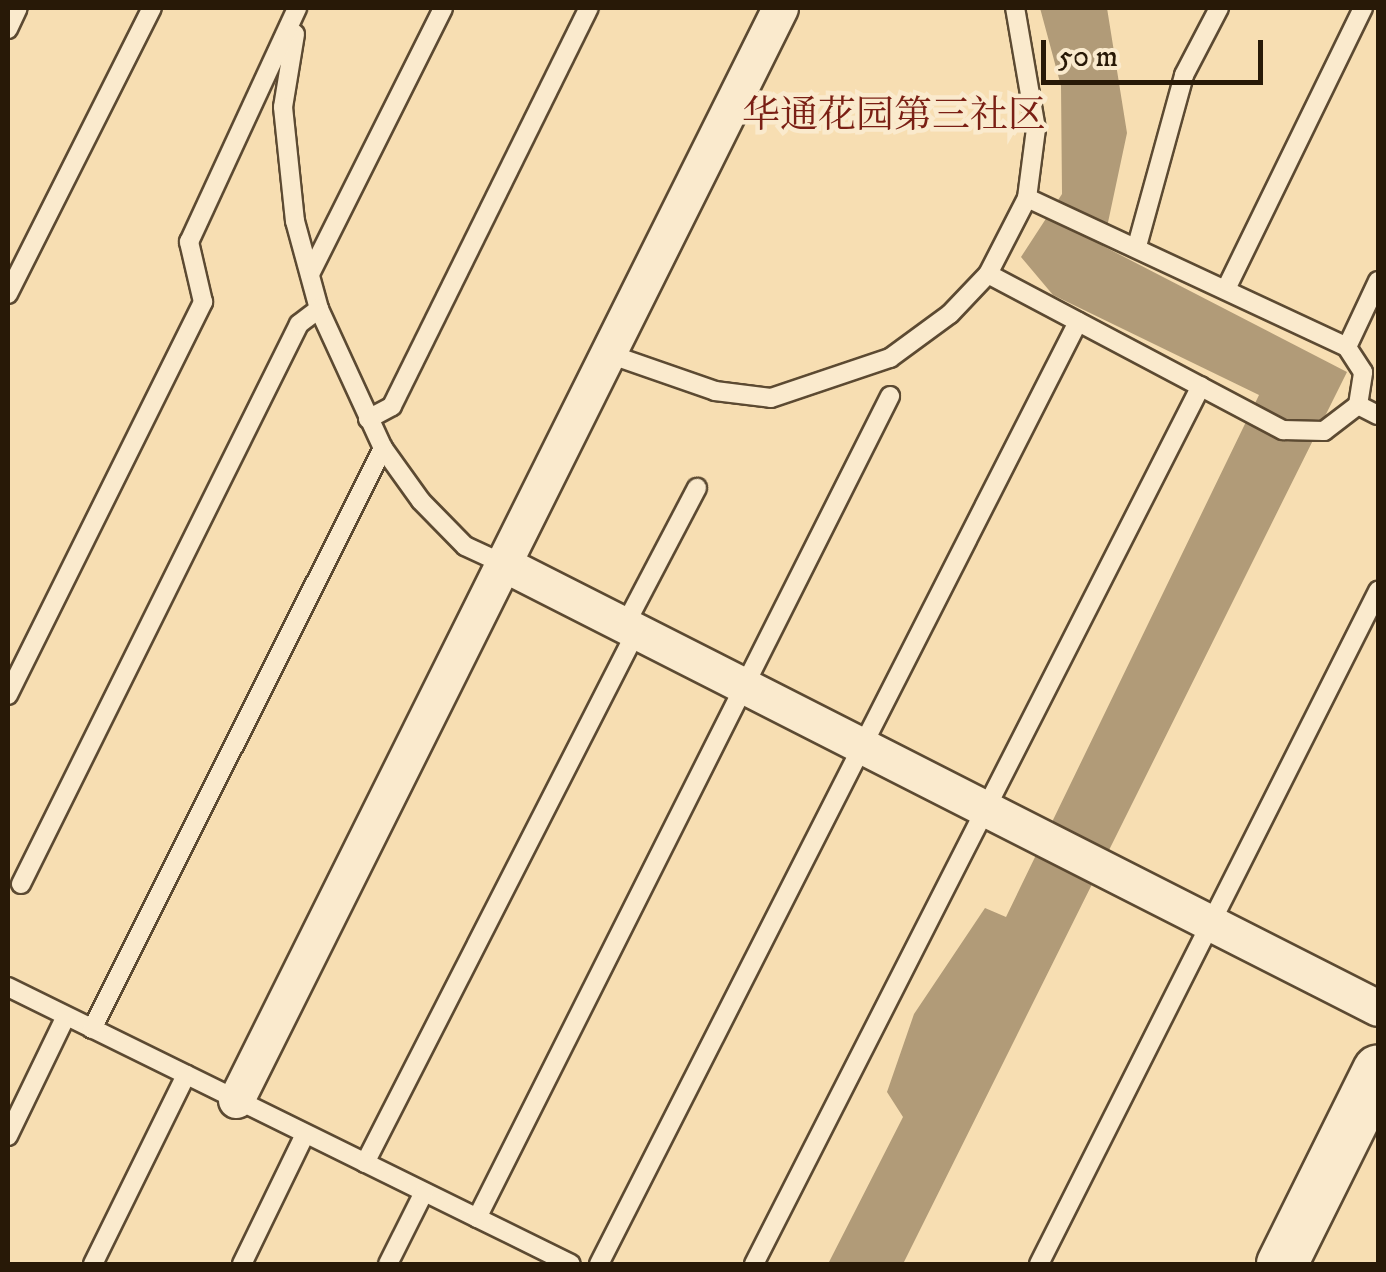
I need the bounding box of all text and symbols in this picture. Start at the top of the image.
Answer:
scale bar [1046,20,1268,82]
text: 50 m [1058,39,1118,76]
district label: 华通花园第三社区 [742,94,1046,140]

